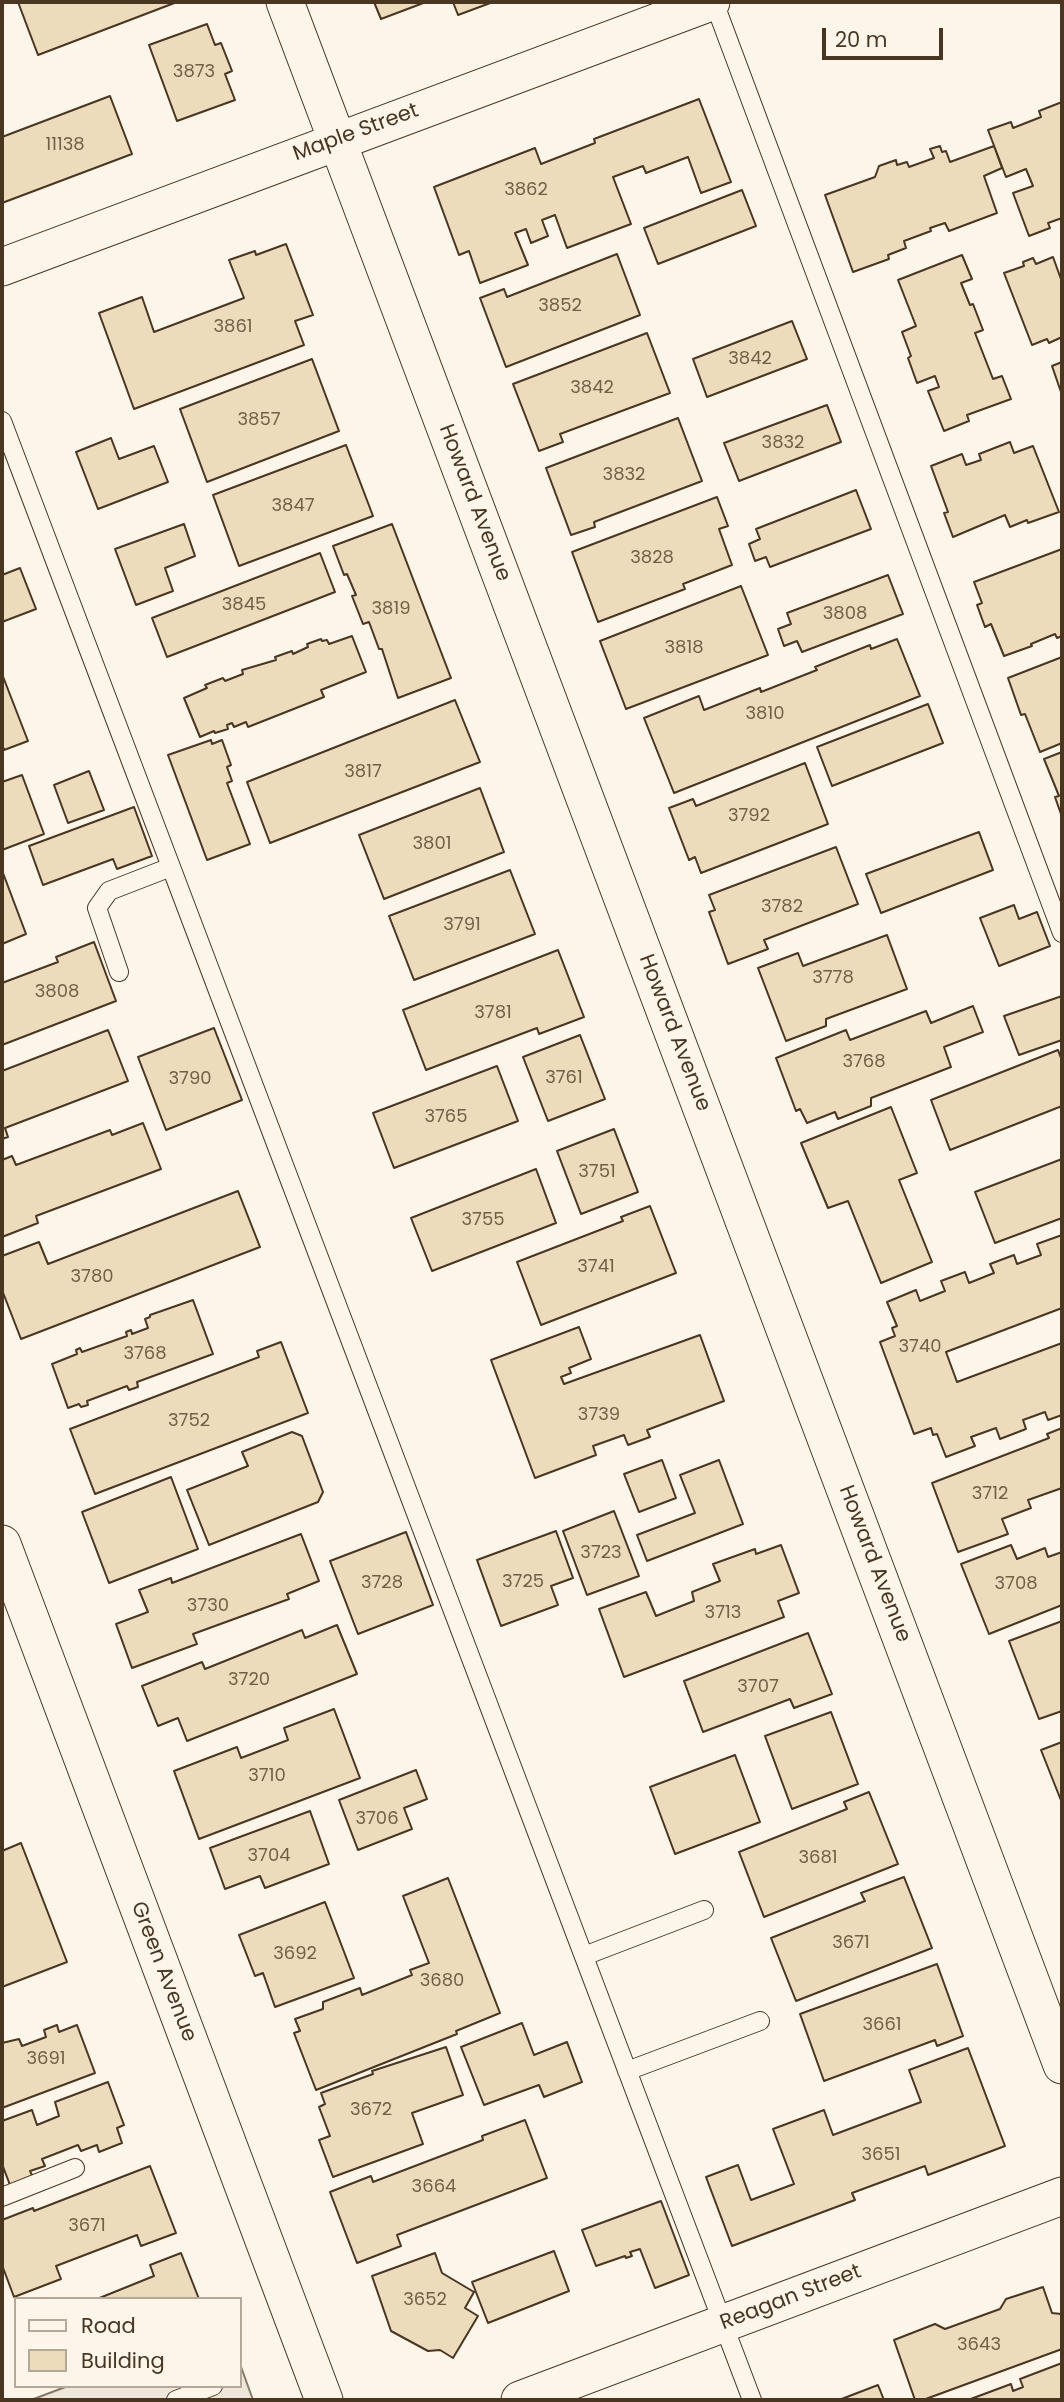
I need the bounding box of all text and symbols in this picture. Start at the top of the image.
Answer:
scale bar [826,14,947,58]
text: 20 m [835,25,888,54]
house number: 3873 [173,61,215,83]
street label: Maple Street [290,99,422,167]
house number: 11138 [45,134,85,156]
house number: 3862 [504,179,548,201]
house number: 3852 [538,295,582,317]
house number: 3861 [213,316,253,338]
house number: 3842 [728,348,772,370]
house number: 3842 [570,377,614,399]
house number: 3857 [237,409,281,431]
street label: Howard Avenue [433,421,515,585]
house number: 3832 [762,432,804,454]
house number: 3832 [603,464,645,486]
house number: 3847 [271,495,315,517]
house number: 3828 [630,547,674,569]
house number: 3845 [222,594,266,616]
house number: 3819 [371,598,411,620]
house number: 3808 [823,603,867,625]
house number: 3818 [664,637,704,659]
house number: 3810 [745,703,785,725]
house number: 3817 [344,761,382,783]
house number: 3792 [728,805,770,827]
house number: 3801 [412,833,452,855]
house number: 3782 [761,896,803,918]
house number: 3791 [443,914,481,936]
street label: Howard Avenue [633,951,715,1115]
house number: 3778 [812,967,854,989]
house number: 3808 [35,981,79,1003]
house number: 3781 [474,1002,512,1024]
house number: 3768 [842,1051,886,1073]
house number: 3761 [545,1067,583,1089]
house number: 3790 [168,1068,212,1090]
house number: 3765 [424,1106,468,1128]
house number: 3751 [578,1161,616,1183]
house number: 3755 [461,1209,505,1231]
house number: 3741 [577,1256,615,1278]
house number: 3780 [70,1266,114,1288]
house number: 3740 [898,1336,942,1358]
house number: 3768 [123,1343,167,1365]
house number: 3739 [578,1404,620,1426]
house number: 3752 [168,1410,210,1432]
street label: Howard Avenue [833,1482,915,1646]
house number: 3712 [972,1483,1008,1505]
house number: 3723 [580,1542,622,1564]
house number: 3725 [502,1571,544,1593]
house number: 3728 [361,1572,403,1594]
house number: 3708 [994,1573,1038,1595]
house number: 3730 [187,1595,229,1617]
house number: 3713 [705,1602,741,1624]
house number: 3720 [228,1669,270,1691]
house number: 3707 [737,1676,779,1698]
house number: 3710 [248,1765,286,1787]
house number: 3706 [355,1808,399,1830]
house number: 3704 [247,1845,291,1867]
house number: 3681 [798,1847,838,1869]
street label: Green Avenue [125,1898,201,2046]
house number: 3671 [832,1932,870,1954]
house number: 3692 [273,1943,317,1965]
house number: 3680 [420,1970,464,1992]
house number: 3661 [862,2014,902,2036]
house number: 3691 [26,2048,66,2070]
house number: 3672 [350,2099,392,2121]
house number: 3651 [861,2144,901,2166]
house number: 3664 [412,2176,456,2198]
house number: 3671 [68,2215,106,2237]
street label: Reagan Street [717,2260,865,2336]
house number: 3652 [403,2289,447,2311]
legend [14,2297,242,2388]
text: Road [81,2311,136,2340]
house number: 3643 [957,2334,1001,2356]
text: Building [81,2346,165,2375]

